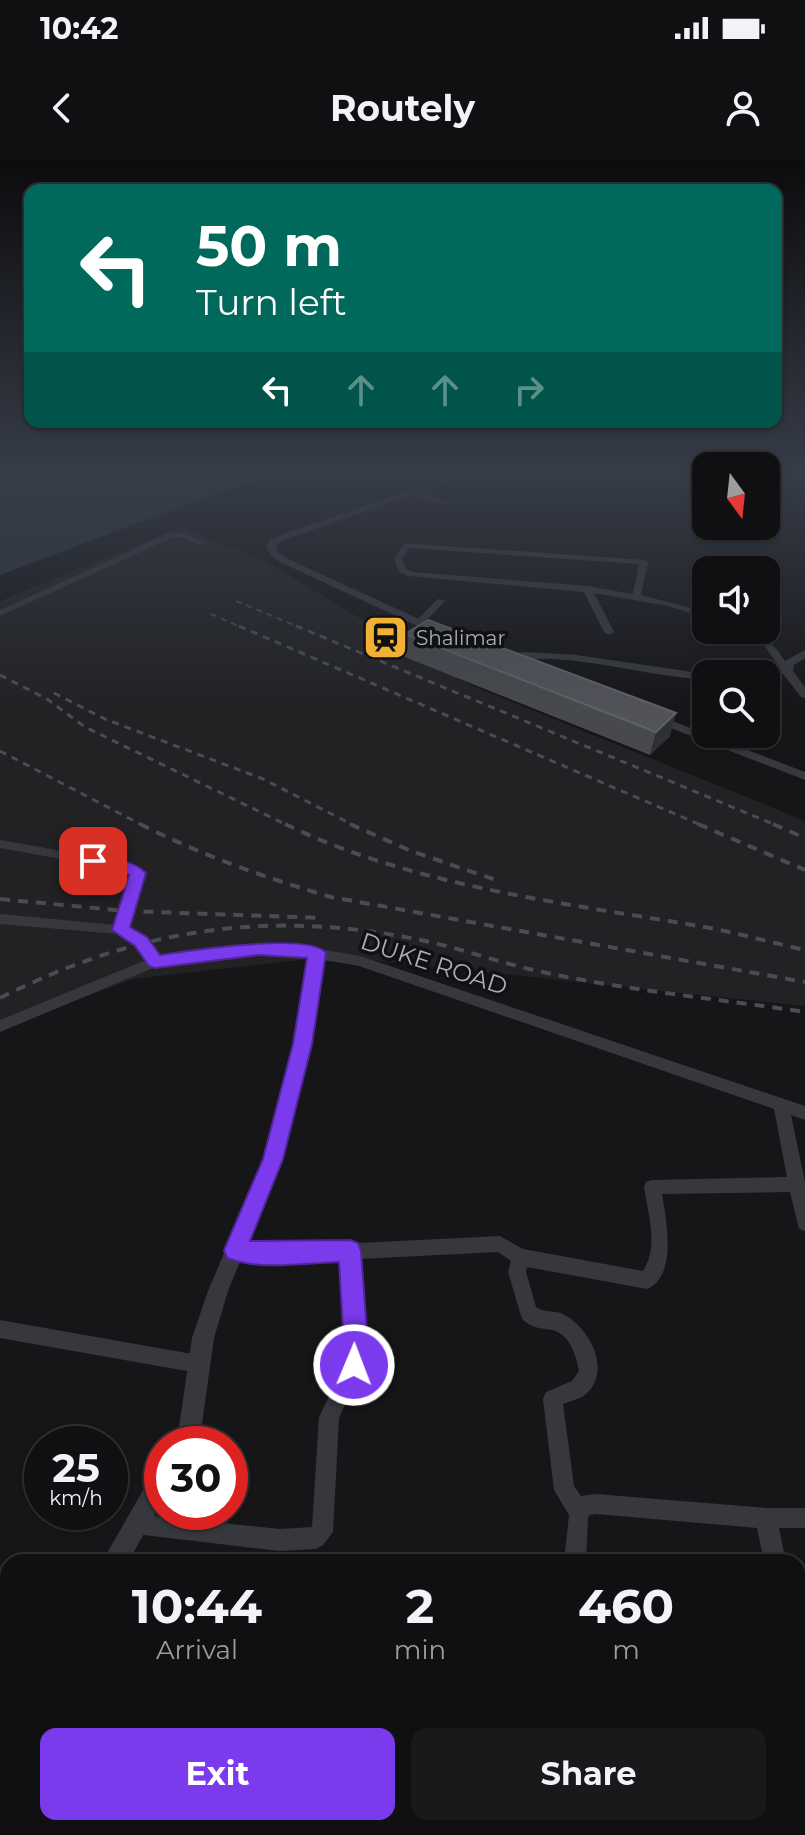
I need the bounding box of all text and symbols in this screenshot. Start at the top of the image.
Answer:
text: 10:42 [40,10,118,47]
icon: back [40,86,84,130]
text: Routely [330,86,475,130]
icon: person [721,86,765,130]
text: 50 m [196,212,342,280]
icon: left [64,216,168,320]
text: Turn left [196,280,347,324]
icon: left [255,368,299,412]
icon: ahead [339,368,383,412]
icon: ahead [423,368,467,412]
icon: right [507,368,551,412]
north arrow [692,452,780,540]
map controls [692,452,780,748]
button: sound [692,556,780,644]
station icon: Shalimar [361,614,409,662]
place label: Shalimar [416,626,505,650]
button: search [692,660,780,748]
pin [59,827,127,895]
icon: arrive [71,839,115,883]
street label: DUKE ROAD [357,926,511,1001]
position arrow [312,1323,396,1407]
speed limit sign: 30 [144,1426,248,1530]
text: 25 [52,1443,100,1492]
text: km/h [49,1486,103,1510]
text: 10:44 [132,1577,262,1635]
text: 2 [406,1577,434,1635]
text: 460 [578,1577,674,1635]
text: Arrival [156,1634,238,1666]
text: min [394,1634,446,1666]
text: m [612,1634,640,1666]
button: Exit [40,1728,395,1820]
button: Share [411,1728,766,1820]

